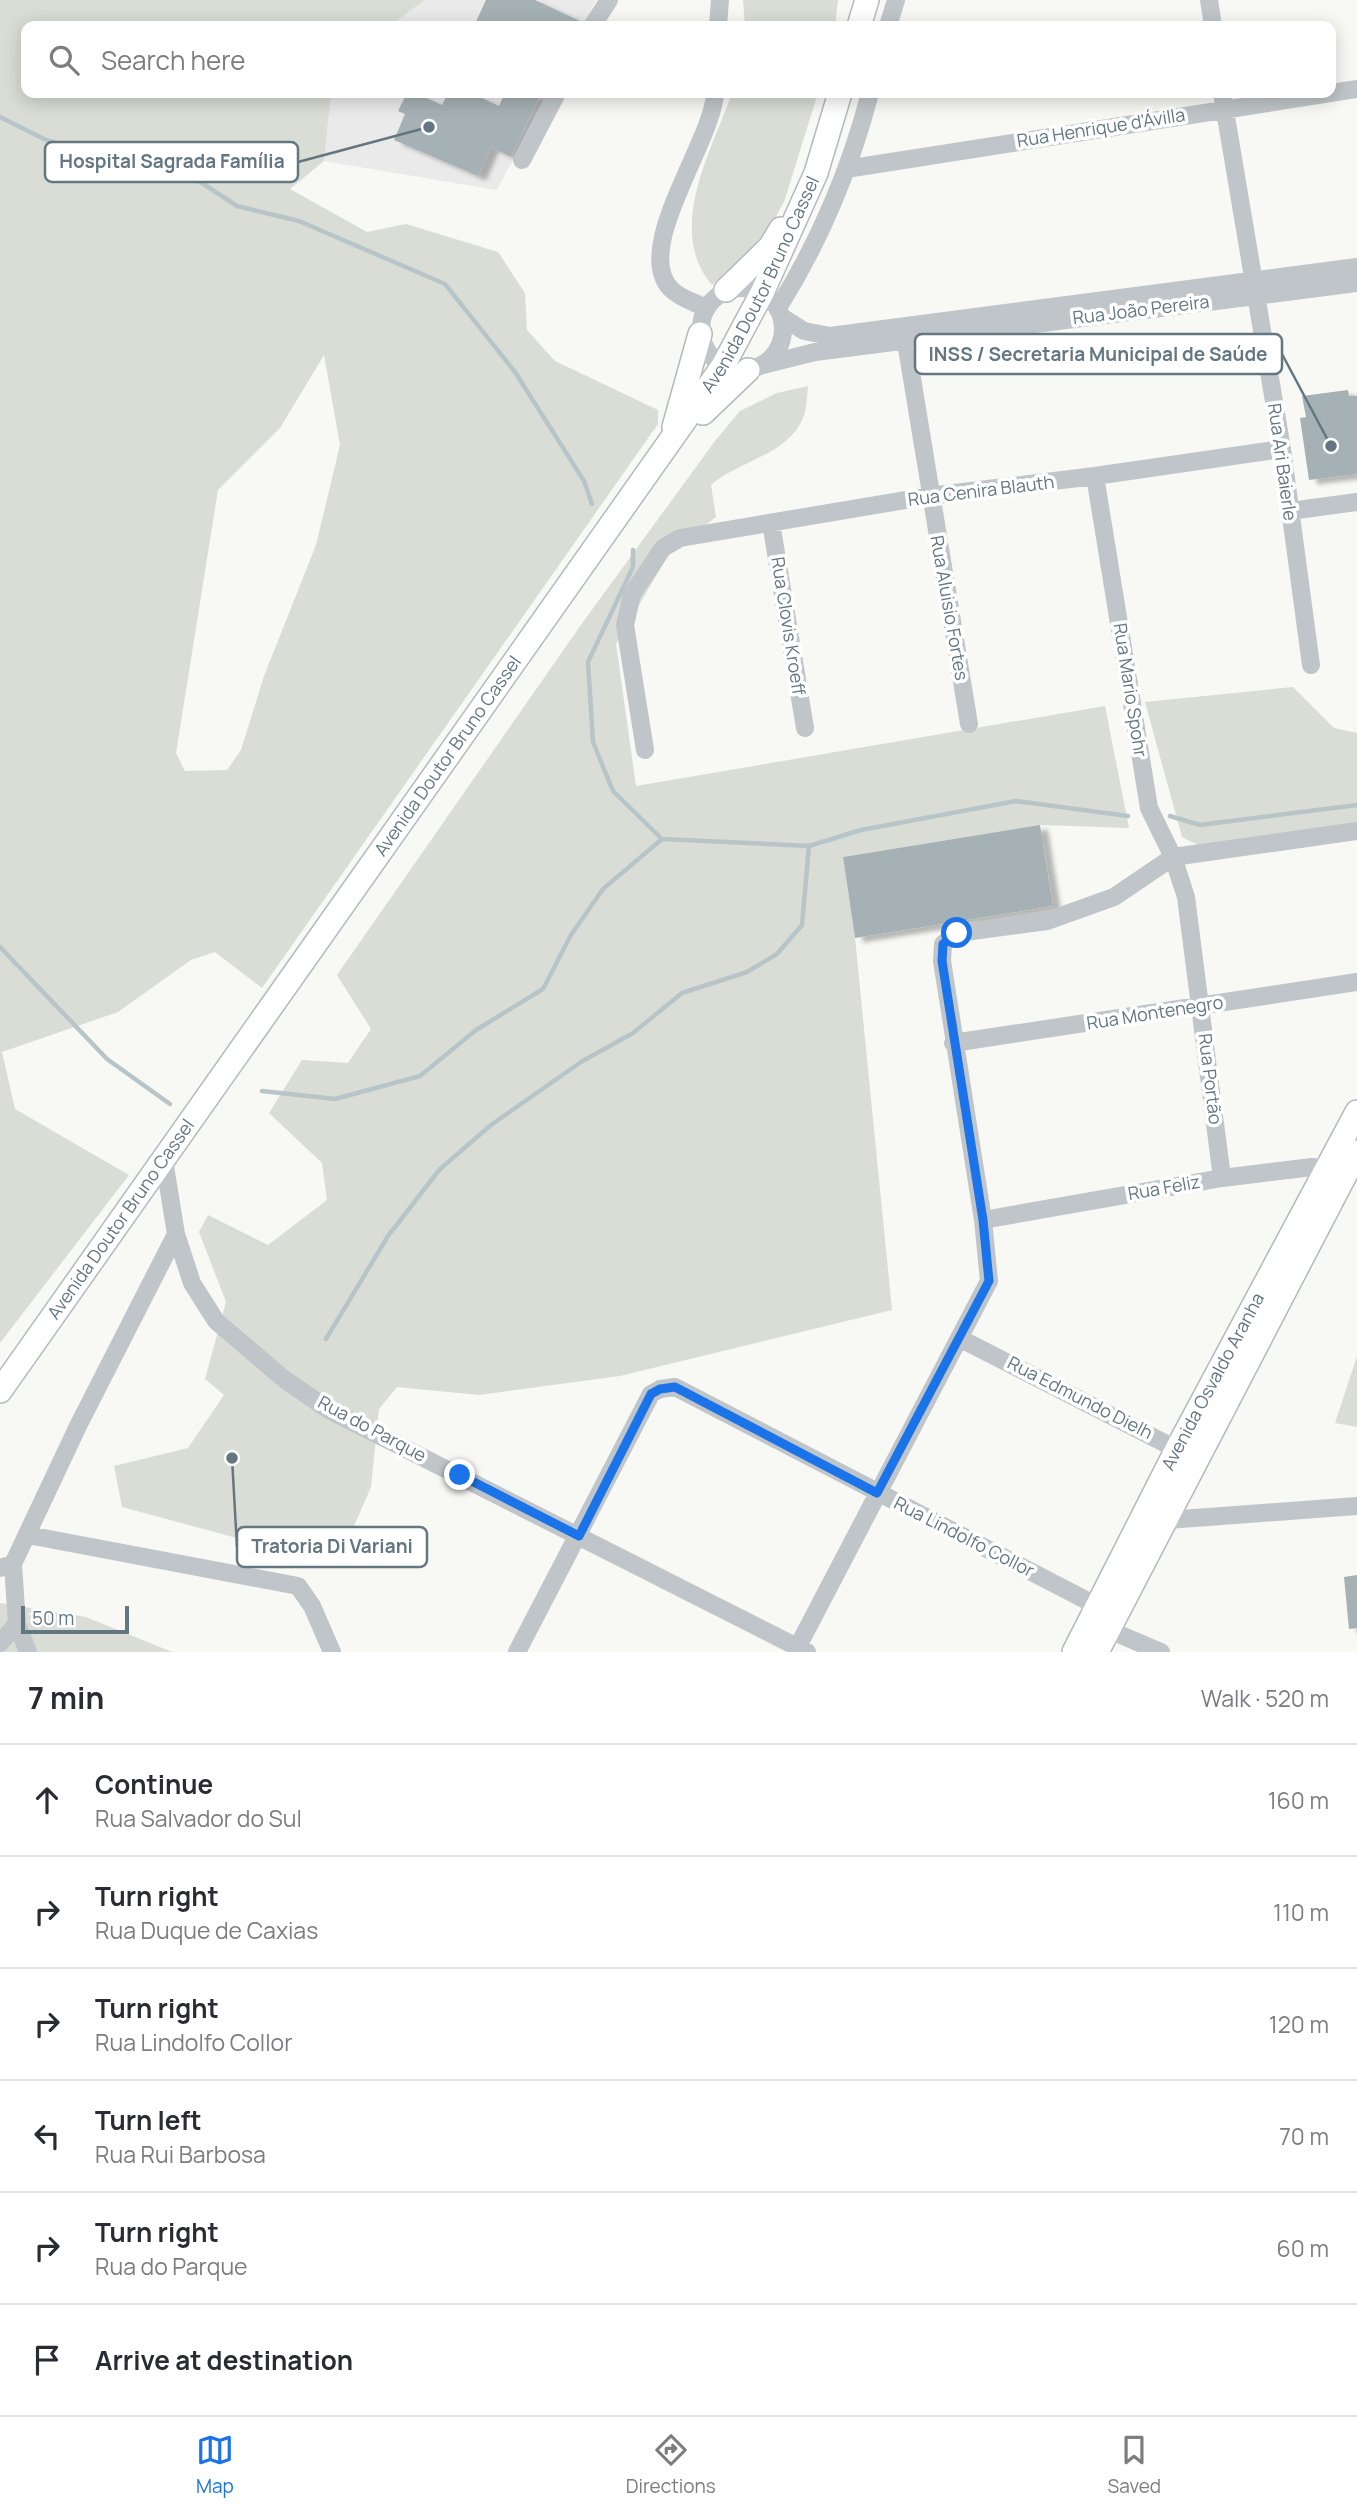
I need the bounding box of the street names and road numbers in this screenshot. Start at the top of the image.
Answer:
street label: Rua Henrique d'Ávilla [1015,102,1187,152]
street label: Avenida Doutor Bruno Cassel [695,172,824,397]
street label: Rua João Pereira [1071,289,1211,329]
street label: Rua Ari Baierle [1263,402,1303,522]
street label: Rua Cenira Blauth [906,469,1055,511]
street label: Rua Aluisio Fortes [925,533,975,682]
street label: Rua Clovis Kroeff [766,555,812,697]
street label: Rua Mario Spohr [1109,621,1154,759]
street label: Avenida Doutor Bruno Cassel [368,651,526,860]
street label: Rua Montenegro [1085,989,1225,1035]
street label: Rua Portão [1194,1032,1228,1126]
street label: Avenida Doutor Bruno Cassel [41,1114,199,1324]
street label: Rua Feliz [1126,1169,1202,1205]
street label: Avenida Osvaldo Aranha [1155,1288,1269,1474]
street label: Rua Edmundo Dielh [1004,1350,1157,1444]
street label: Rua do Parque [314,1390,431,1467]
street label: Rua Lindolfo Collor [890,1490,1039,1582]

